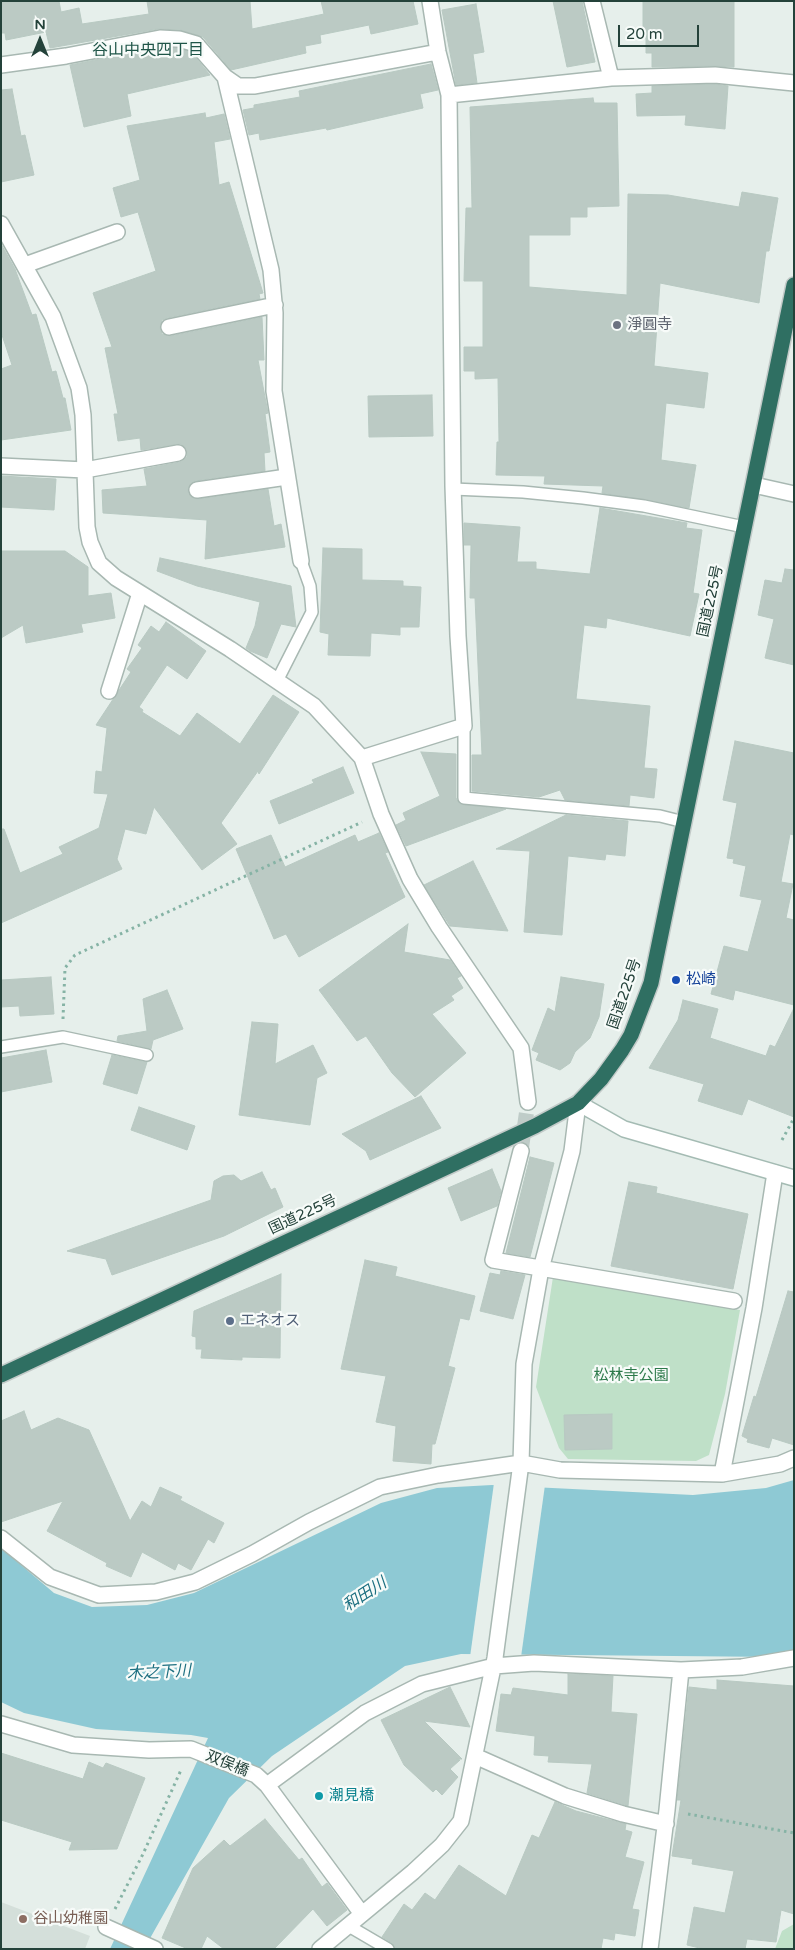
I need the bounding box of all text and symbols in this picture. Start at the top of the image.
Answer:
north arrow [15,15,65,65]
scale bar [620,15,701,47]
text: N [34,16,46,33]
text: 20 m [626,25,663,43]
district label: 谷山中央四丁目 [92,41,204,61]
place label: 淨圓寺 [627,316,672,334]
marker: 淨圓寺 [611,319,623,331]
street label: 国道225号 [695,563,727,639]
street label: 国道225号 [605,956,645,1032]
place label: 松崎 [686,971,716,989]
marker: 松崎 [670,974,682,986]
street label: 国道225号 [266,1191,340,1239]
place label: エネオス [240,1312,300,1330]
marker: エネオス [224,1315,236,1327]
park label: 松林寺公園 [594,1367,668,1385]
water label: 和田川 [340,1574,390,1616]
water label: 木之下川 [127,1662,191,1684]
street label: 双俣橋 [203,1747,251,1781]
place label: 潮見橋 [329,1787,374,1805]
marker: 潮見橋 [313,1790,325,1802]
place label: 谷山幼稚園 [33,1910,108,1928]
marker: 谷山幼稚園 [17,1913,29,1925]

